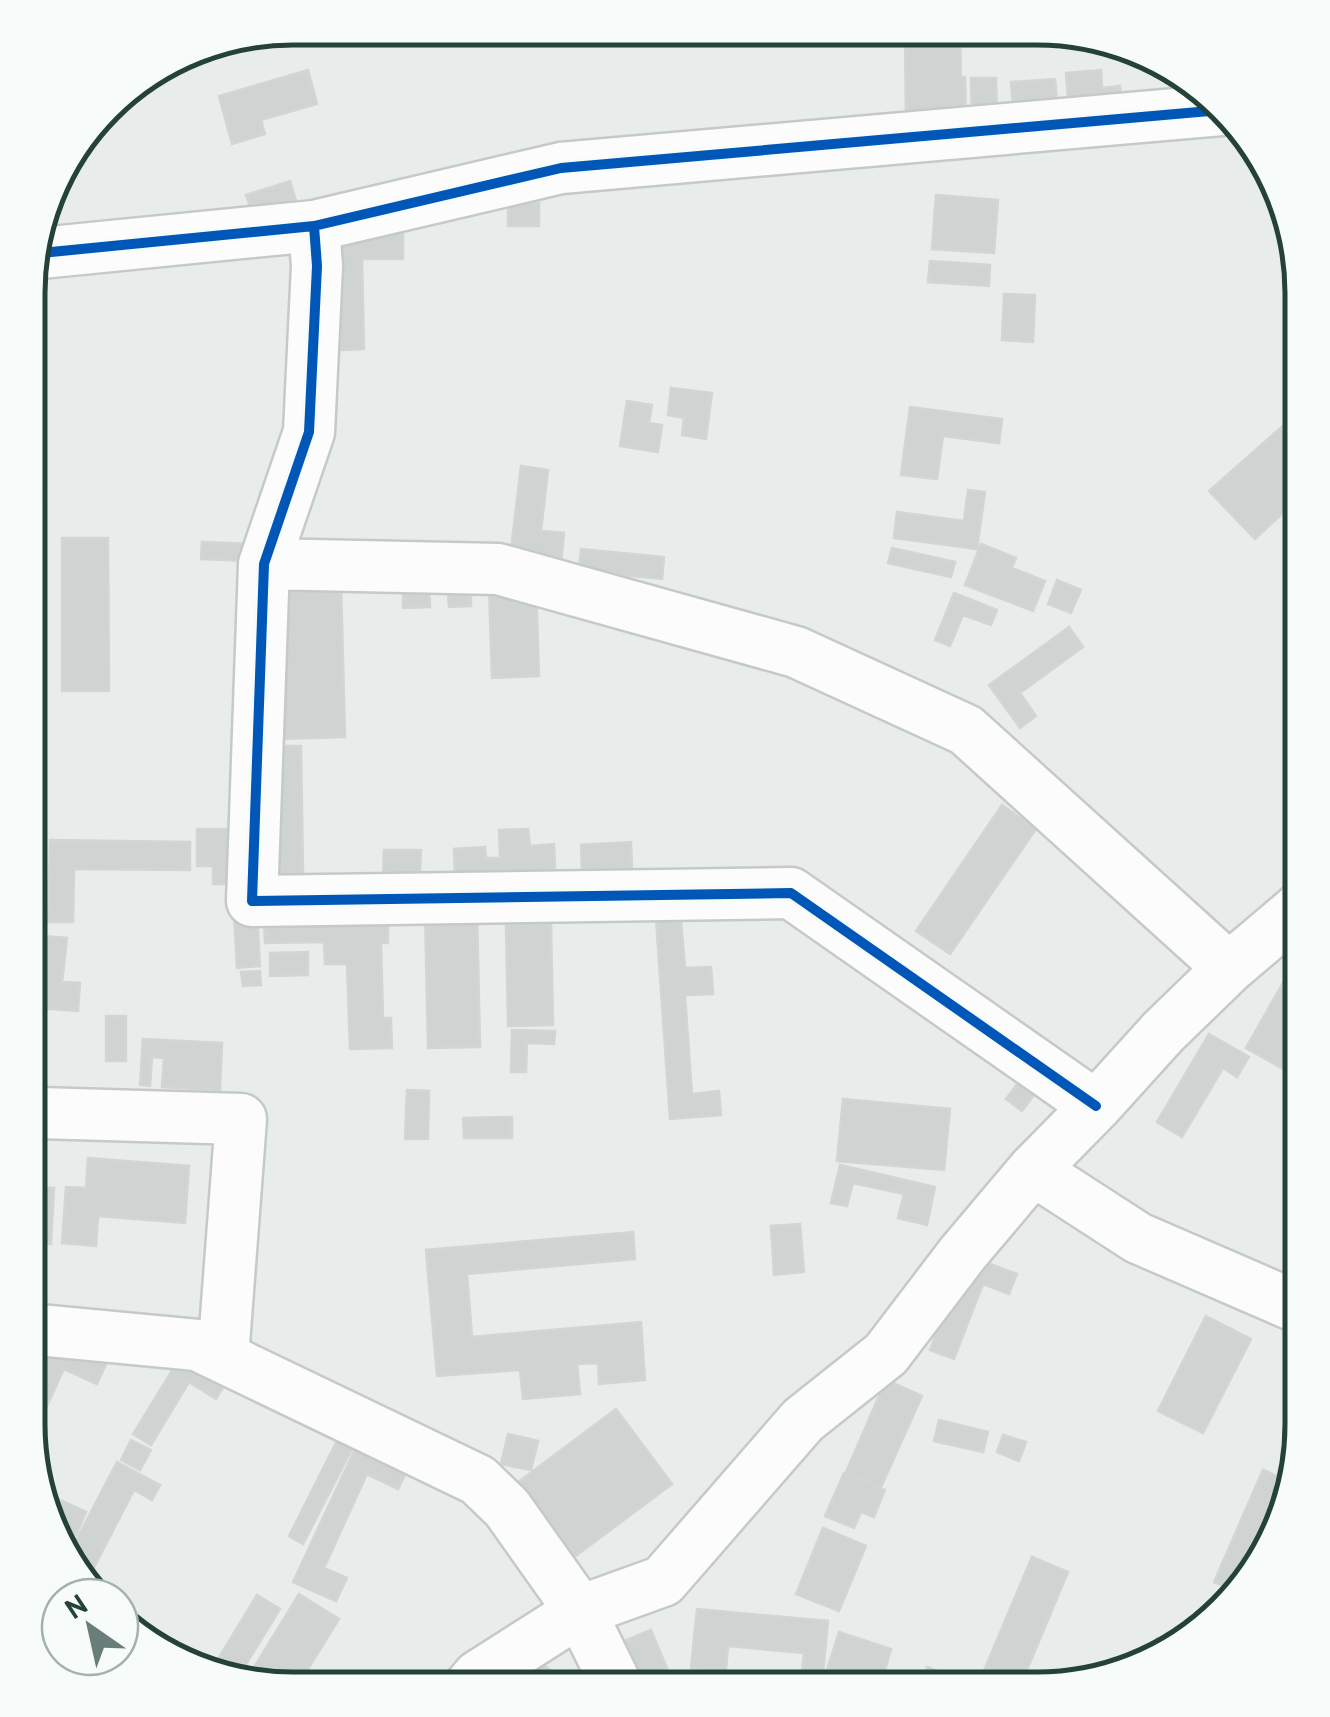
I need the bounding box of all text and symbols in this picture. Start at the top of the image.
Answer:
north arrow [40,1577,140,1677]
text: N [59,1588,96,1629]

